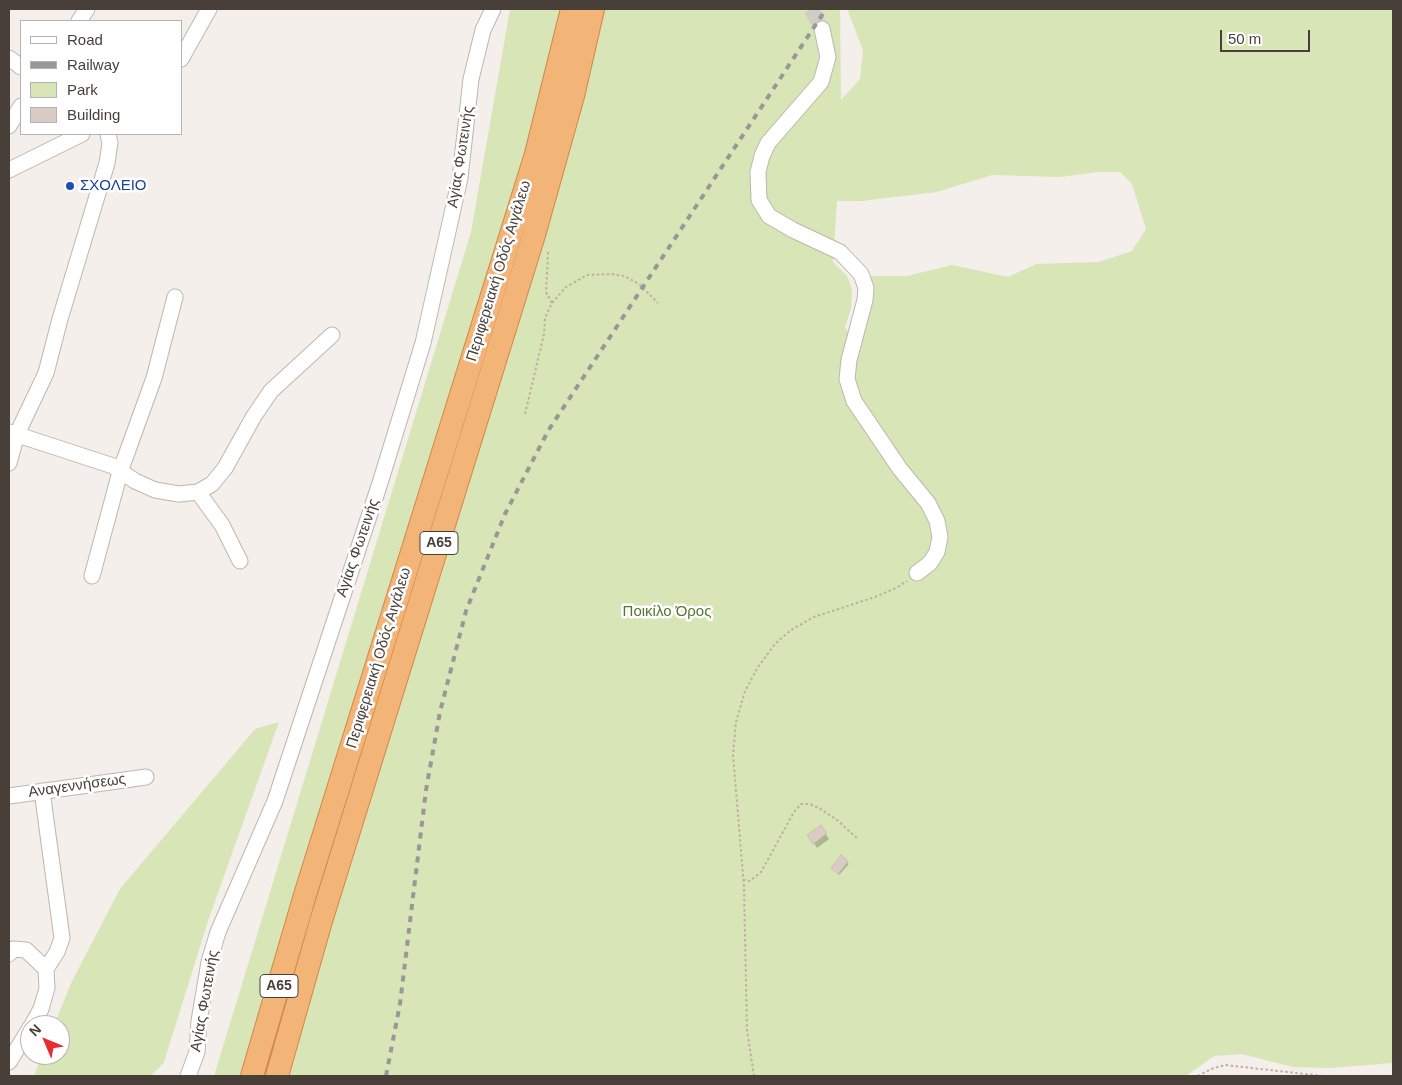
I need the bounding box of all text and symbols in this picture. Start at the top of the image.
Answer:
legend [20,20,182,135]
scale bar [1222,20,1312,52]
text: 50 m [1228,30,1261,47]
text: Road [67,31,103,48]
text: Railway [67,56,120,73]
text: Park [67,81,98,98]
street label: Αγίας Φωτεινής [444,105,478,209]
text: Building [67,106,120,123]
place label: ΣΧΟΛΕΙΟ [80,177,147,195]
street label: Περιφερειακή Οδός Αιγάλεω [463,178,535,364]
marker: ΣΧΟΛΕΙΟ [64,180,76,192]
street label: Αγίας Φωτεινής [333,496,383,600]
road number: Α65 [420,532,458,554]
street label: Περιφερειακή Οδός Αιγάλεω [343,565,415,751]
park label: Ποικίλο Όρος [623,603,711,621]
street label: Αναγεννήσεως [27,770,127,802]
street label: Αγίας Φωτεινής [187,949,223,1053]
road number: Α65 [260,974,298,998]
north arrow [20,1015,70,1065]
text: N [26,1021,44,1039]

